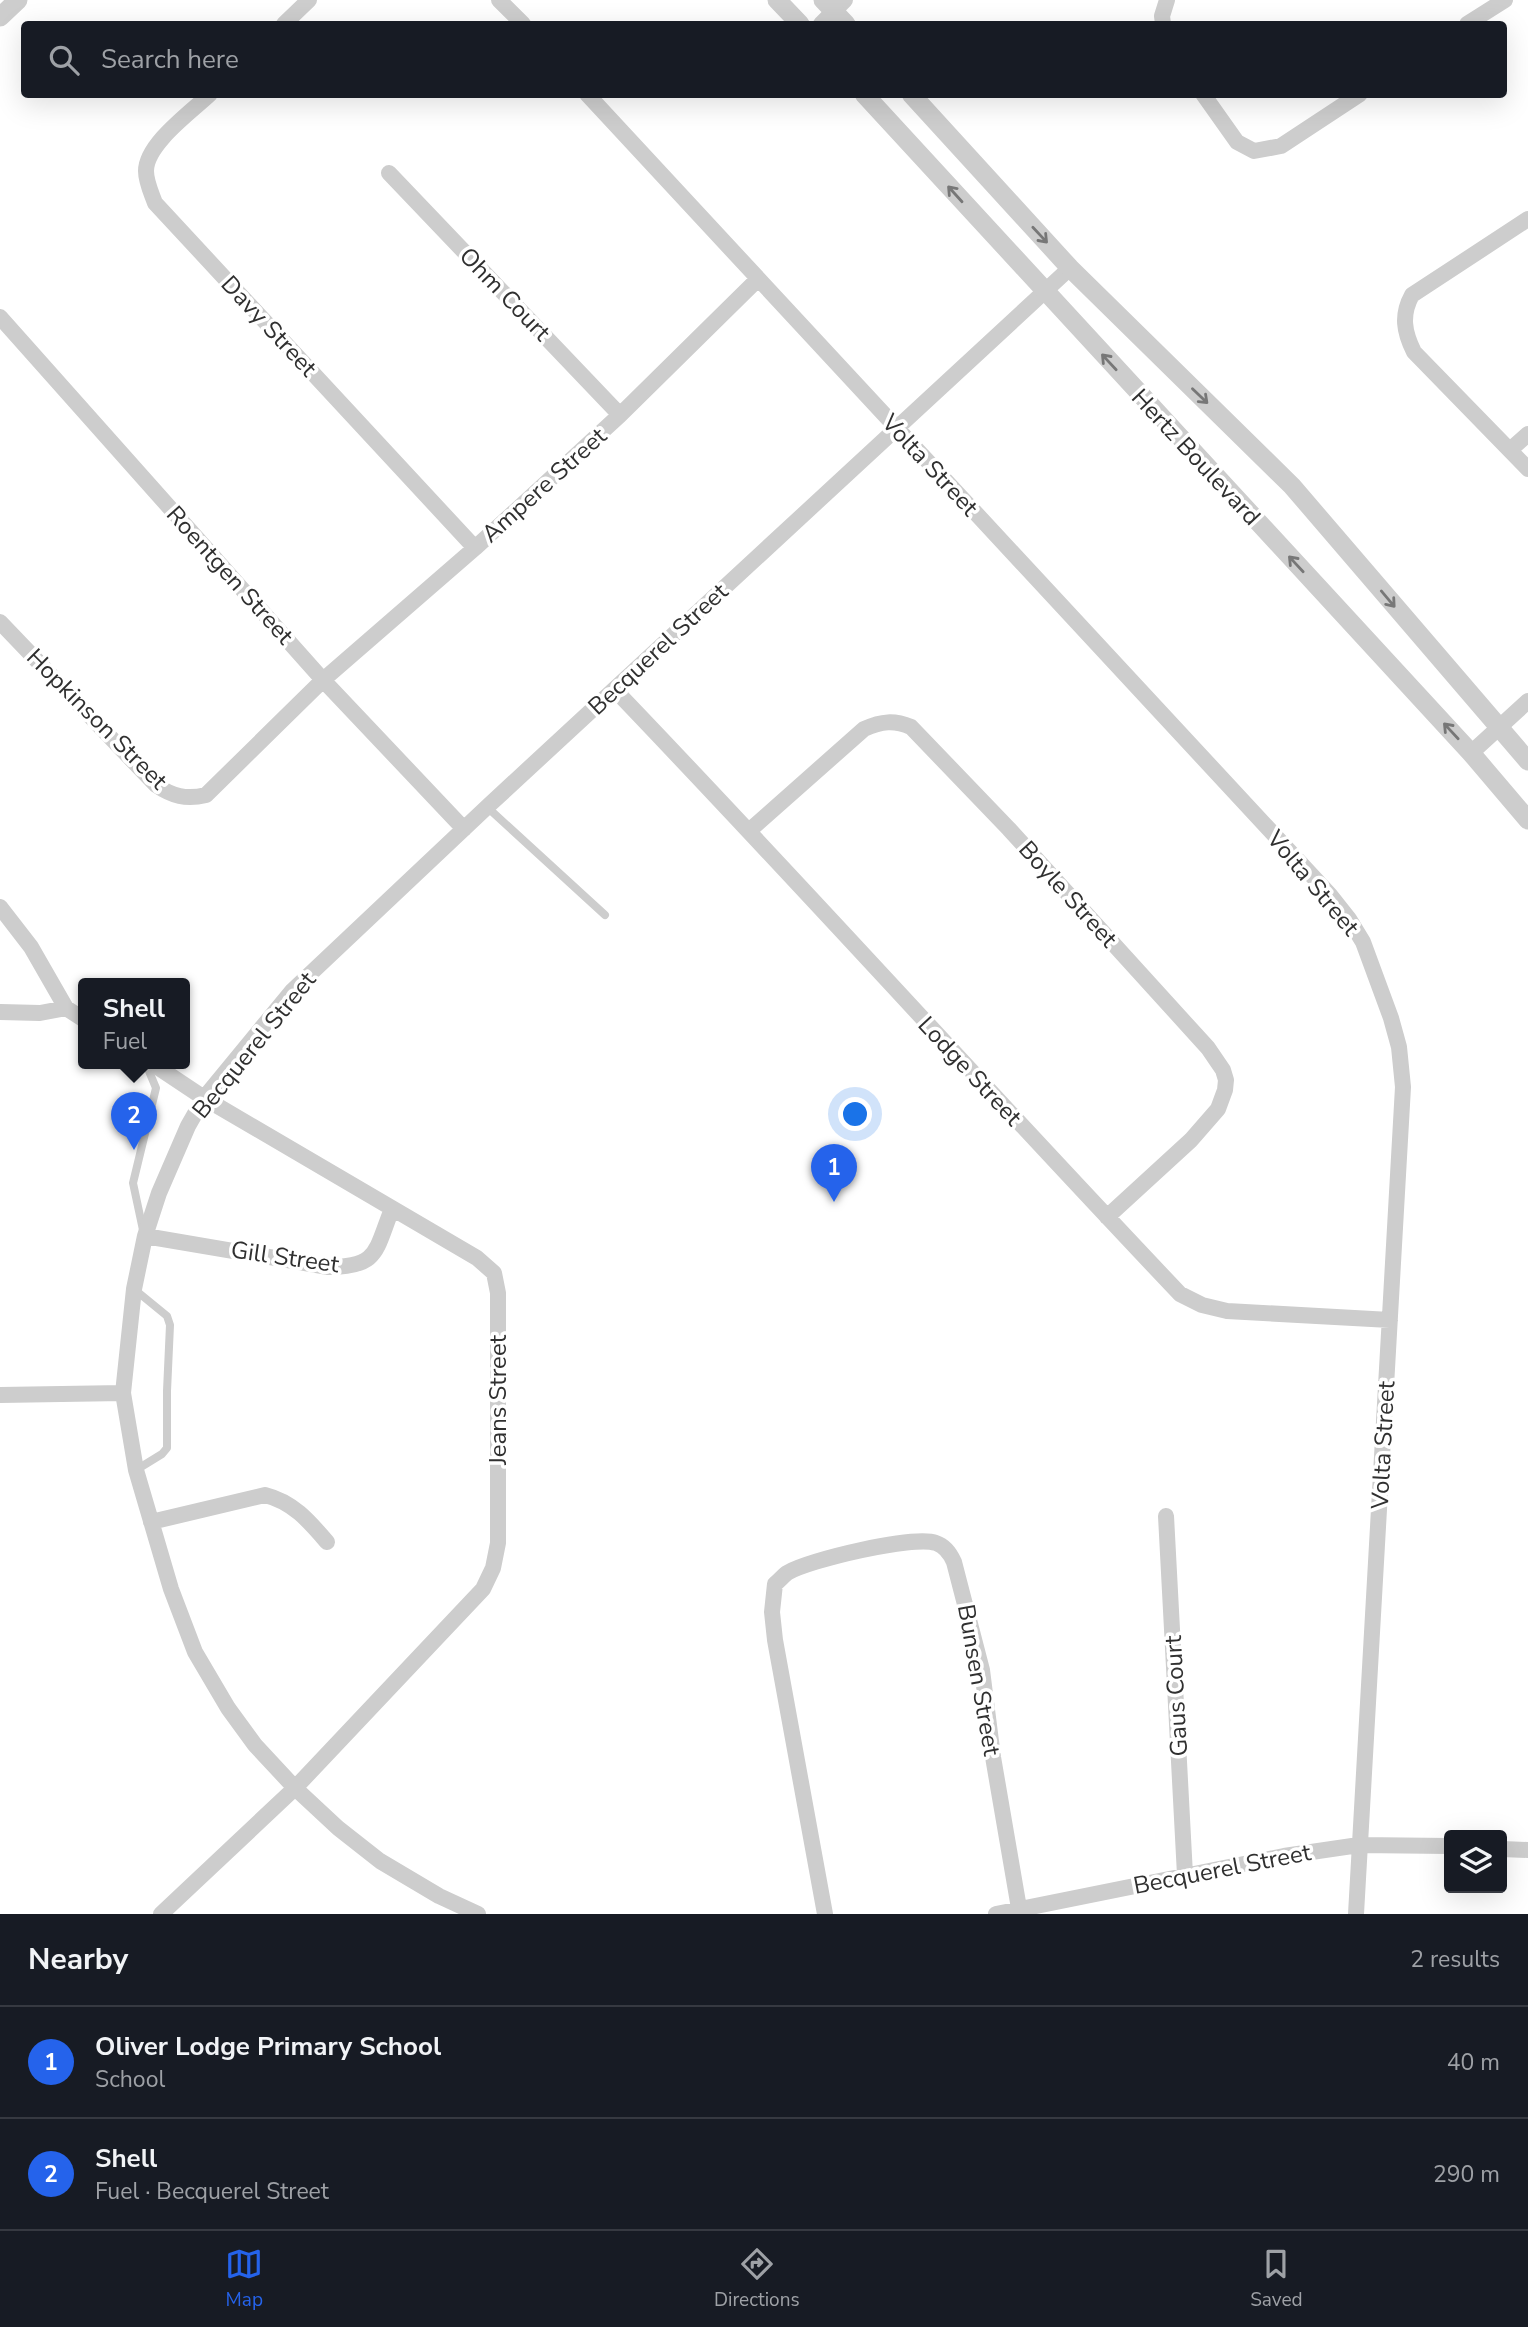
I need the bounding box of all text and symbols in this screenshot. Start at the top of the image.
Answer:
search box [21,21,1507,98]
icon: search [45,41,83,79]
text: Search here [101,42,239,77]
one-way arrow [946,186,963,203]
one-way arrow [1031,226,1048,243]
street label: Ohm Court [452,240,558,348]
street label: Davy Street [214,269,324,384]
one-way arrow [1100,354,1117,371]
street label: Hertz Boulevard [1124,382,1268,532]
one-way arrow [1192,387,1209,404]
street label: Volta Street [874,406,986,523]
street label: Ampere Street [475,420,614,550]
street label: Roentgen Street [159,499,301,652]
one-way arrow [1288,556,1305,573]
street label: Becquerel Street [581,575,735,722]
one-way arrow [1380,589,1396,607]
street label: Hopkinson Street [20,642,175,797]
one-way arrow [1443,722,1459,740]
street label: Volta Street [1259,823,1367,943]
street label: Boyle Street [1012,834,1125,955]
street label: Becquerel Street [185,965,323,1125]
popup [78,978,190,1069]
text: Shell [103,991,165,1026]
street label: Lodge Street [911,1009,1029,1133]
text: Fuel [103,1026,147,1057]
pin: 2 [111,1092,157,1150]
your location [838,1097,872,1131]
pin: 1 [811,1144,857,1202]
street label: Gill Street [229,1234,342,1281]
street label: Jeans Street [482,1334,514,1466]
street label: Volta Street [1364,1380,1402,1511]
street label: Bunsen Street [950,1602,1008,1759]
street label: Gaus Court [1157,1634,1195,1757]
map controls [1444,1830,1507,1893]
button: layers [1444,1830,1507,1893]
street label: Becquerel Street [1131,1836,1314,1902]
text: Nearby [28,1939,128,1980]
text: 2 results [1410,1944,1500,1975]
text: Oliver Lodge Primary School [95,2029,441,2064]
text: 1 [44,2047,58,2078]
text: 40 m [1447,2047,1500,2078]
text: School [95,2064,165,2095]
text: Shell [95,2141,157,2176]
text: 2 [44,2159,58,2190]
text: 290 m [1433,2159,1500,2190]
text: Fuel · Becquerel Street [95,2176,329,2207]
tab: Map [225,2245,263,2313]
tab: Directions [714,2245,800,2313]
tab: Saved [1250,2245,1303,2313]

